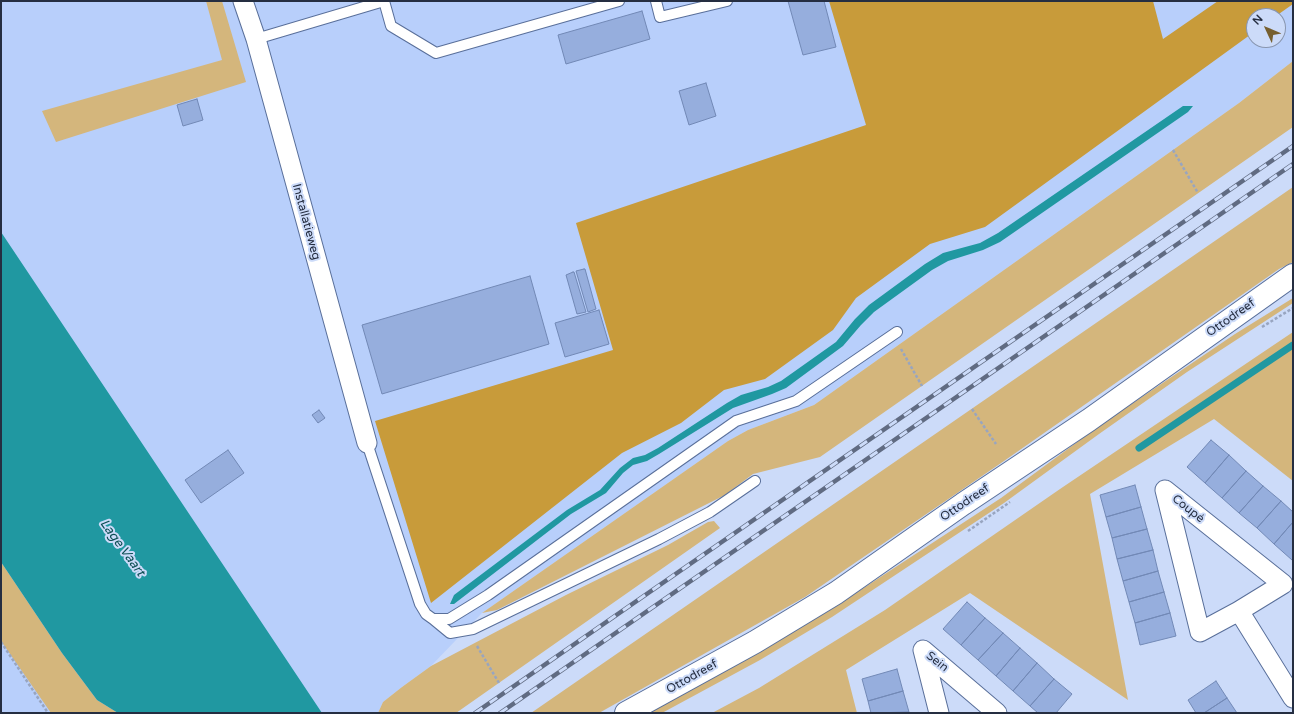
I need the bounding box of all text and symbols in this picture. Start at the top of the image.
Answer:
north arrow [1246,8,1286,48]
text: N [1250,12,1265,28]
street label: Installatieweg [289,182,323,262]
street label: Ottodreef [1204,296,1258,340]
street label: Ottodreef [938,481,992,525]
street label: Coupé [1169,492,1207,526]
water label: Lage Vaart [96,516,148,580]
street label: Sein [923,649,951,675]
street label: Ottodreef [664,657,720,697]

